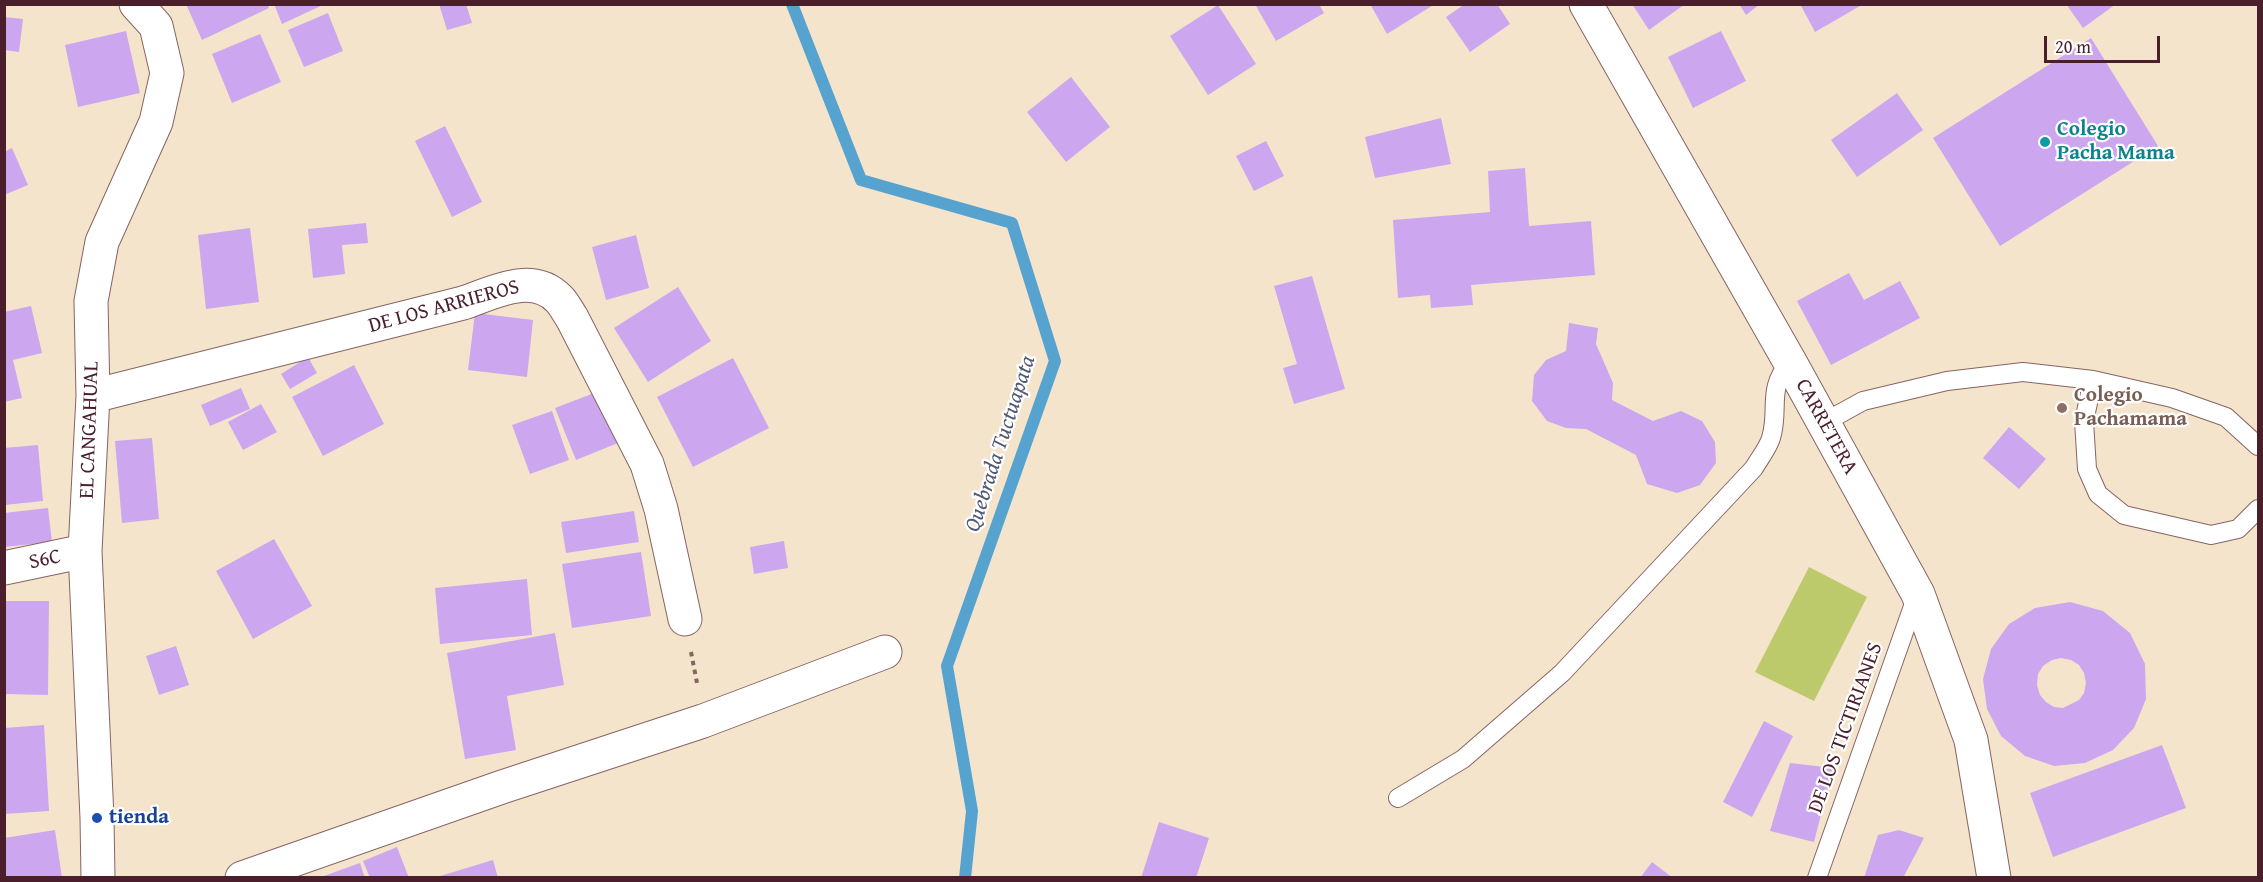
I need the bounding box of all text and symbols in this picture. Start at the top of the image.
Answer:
scale bar [2047,24,2162,62]
text: 20 m [2055,33,2091,60]
place label: Colegio Pacha Mama [2057,117,2175,167]
marker: Colegio Pacha Mama [2038,135,2052,149]
street label: DE LOS ARRIEROS [366,275,522,339]
water label: Quebrada Tuctuapata [960,353,1042,535]
street label: EL CANGAHUAL [75,361,105,499]
street label: CARRETERA [1789,375,1863,479]
place label: Colegio Pachamama [2074,383,2187,433]
marker: Colegio Pachamama [2055,401,2069,415]
street label: S6C [27,544,63,576]
street label: DE LOS TICTIRIANES [1803,639,1889,817]
place label: tienda [109,805,169,831]
marker: tienda [90,811,104,825]

